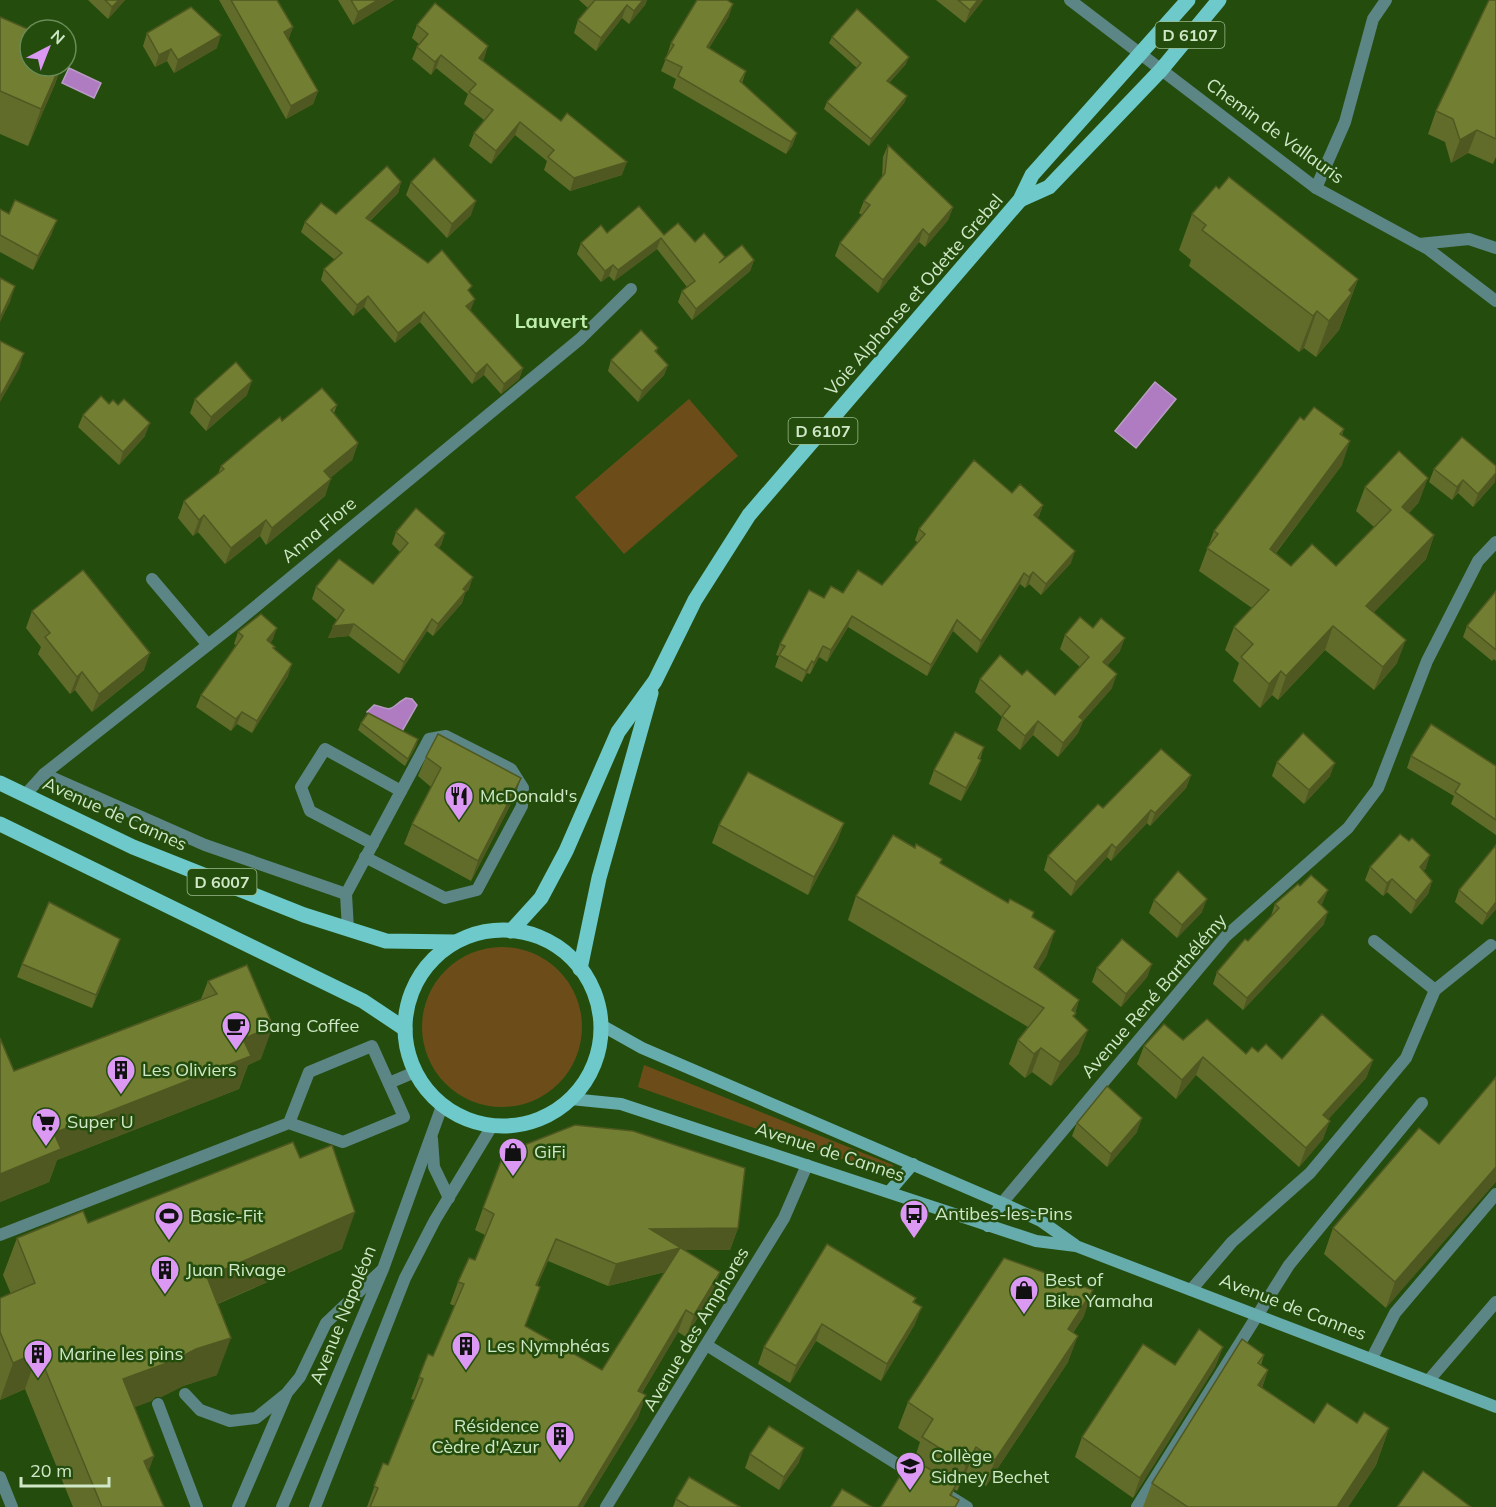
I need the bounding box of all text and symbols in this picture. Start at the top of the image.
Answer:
north arrow [18,18,78,78]
road number: D 6107 [1156,22,1224,48]
text: N [47,25,69,48]
street label: Chemin de Vallauris [1202,73,1349,188]
street label: Voie Alphonse et Odette Grebel [820,189,1008,400]
district label: Lauvert [514,308,588,333]
road number: D 6107 [788,418,858,444]
street label: Anna Flore [277,492,361,568]
street label: Avenue de Cannes [40,771,191,856]
restaurant icon: McDonald's [443,780,475,822]
place label: McDonald's [480,784,577,807]
road number: D 6007 [188,869,256,895]
street label: Avenue René Barthélémy [1076,908,1232,1083]
cafe icon: Bang Coffee [220,1010,252,1052]
place label: Bang Coffee [257,1014,359,1037]
building icon: Les Oliviers [105,1054,137,1096]
place label: Les Oliviers [142,1058,237,1081]
supermarket icon: Super U [30,1106,62,1148]
place label: Super U [67,1110,134,1133]
street label: Avenue de Cannes [753,1117,908,1186]
shop icon: GiFi [497,1136,529,1178]
place label: GiFi [534,1140,566,1163]
bus stop icon: Antibes-les-Pins [898,1198,930,1240]
sports icon: Basic-Fit [153,1200,185,1242]
place label: Antibes-les-Pins [935,1202,1073,1225]
place label: Basic-Fit [190,1204,263,1227]
street label: Avenue Napoléon [304,1242,381,1388]
street label: Avenue des Amphores [637,1242,754,1415]
building icon: Juan Rivage [149,1254,181,1296]
place label: Juan Rivage [186,1258,286,1281]
place label: Best of Bike Yamaha [1045,1268,1153,1312]
street label: Avenue de Cannes [1217,1268,1370,1345]
shop icon: Best of Bike Yamaha [1008,1274,1040,1316]
building icon: Les Nymphéas [450,1330,482,1372]
place label: Les Nymphéas [487,1334,610,1357]
building icon: Marine les pins [22,1338,54,1380]
place label: Marine les pins [59,1342,183,1365]
place label: Résidence Cèdre d'Azur [432,1414,539,1458]
building icon: Résidence Cèdre d'Azur [544,1420,576,1462]
place label: Collège Sidney Bechet [931,1444,1049,1488]
scale bar [21,1450,110,1488]
school or university icon: Collège Sidney Bechet [894,1450,926,1492]
text: 20 m [30,1459,72,1482]

